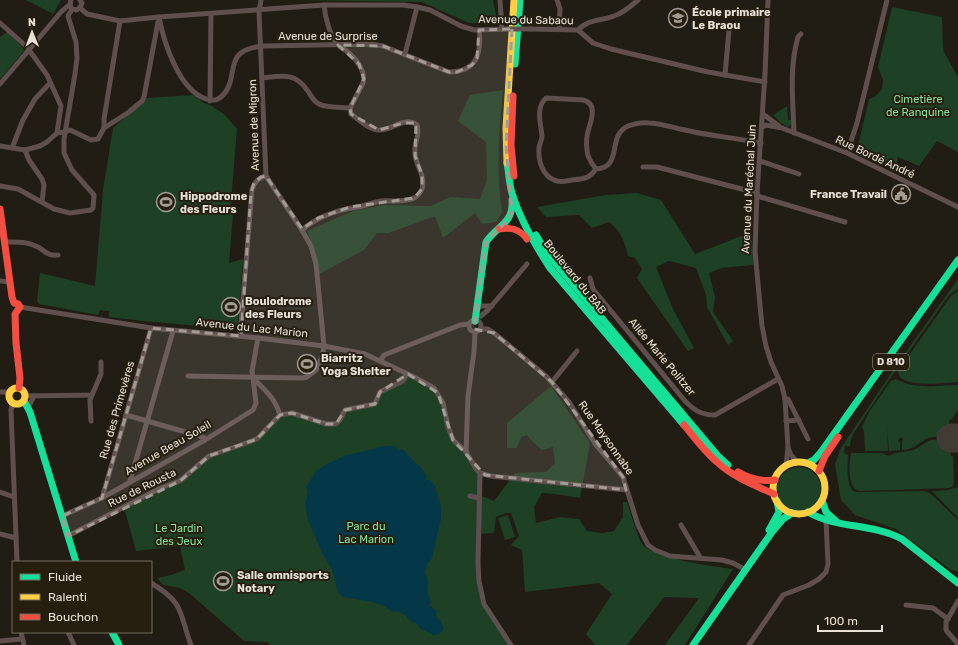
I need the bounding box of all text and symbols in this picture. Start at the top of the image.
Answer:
place label: École primaire Le Braou [692,6,771,32]
school or university icon: École primaire Le Braou [667,7,689,29]
north arrow [12,12,52,52]
street label: Avenue du Sabaou [478,13,574,27]
text: N [28,16,36,29]
street label: Avenue de Surprise [278,30,378,43]
street label: Avenue de Migron [246,79,262,171]
park label: Cimetière de Ranquine [886,93,950,119]
street label: Avenue du Maréchal Juin [739,124,759,254]
street label: Rue Bordé André [833,133,917,181]
public building icon: France Travail [890,183,912,205]
place label: France Travail [810,188,887,201]
place label: Hippodrome des Fleurs [180,190,248,216]
sports icon: Hippodrome des Fleurs [155,191,177,213]
street label: Boulevard du BAB [541,237,609,317]
place label: Boulodrome des Fleurs [245,295,312,321]
sports icon: Boulodrome des Fleurs [220,296,242,318]
street label: Avenue du Lac Marion [195,316,309,340]
street label: Allée Marie Politzer [626,316,699,399]
place label: Biarritz Yoga Shelter [321,352,391,378]
sports icon: Biarritz Yoga Shelter [296,353,318,375]
road number: D 810 [873,354,909,370]
street label: Rue des Primevères [97,359,137,460]
street label: Rue Maysonnabe [576,399,636,477]
street label: Avenue Beau Soleil [123,418,213,478]
street label: Rue de Rousta [106,466,178,510]
park label: Parc du Lac Marion [338,520,394,546]
park label: Le Jardin des Jeux [155,522,203,548]
legend [12,561,152,633]
place label: Salle omnisports Notary [237,569,329,595]
text: Fluide [48,570,82,584]
sports icon: Salle omnisports Notary [212,570,234,592]
text: Ralenti [48,590,87,604]
scale bar [818,607,882,633]
text: Bouchon [48,610,98,624]
text: 100 m [824,614,858,628]

